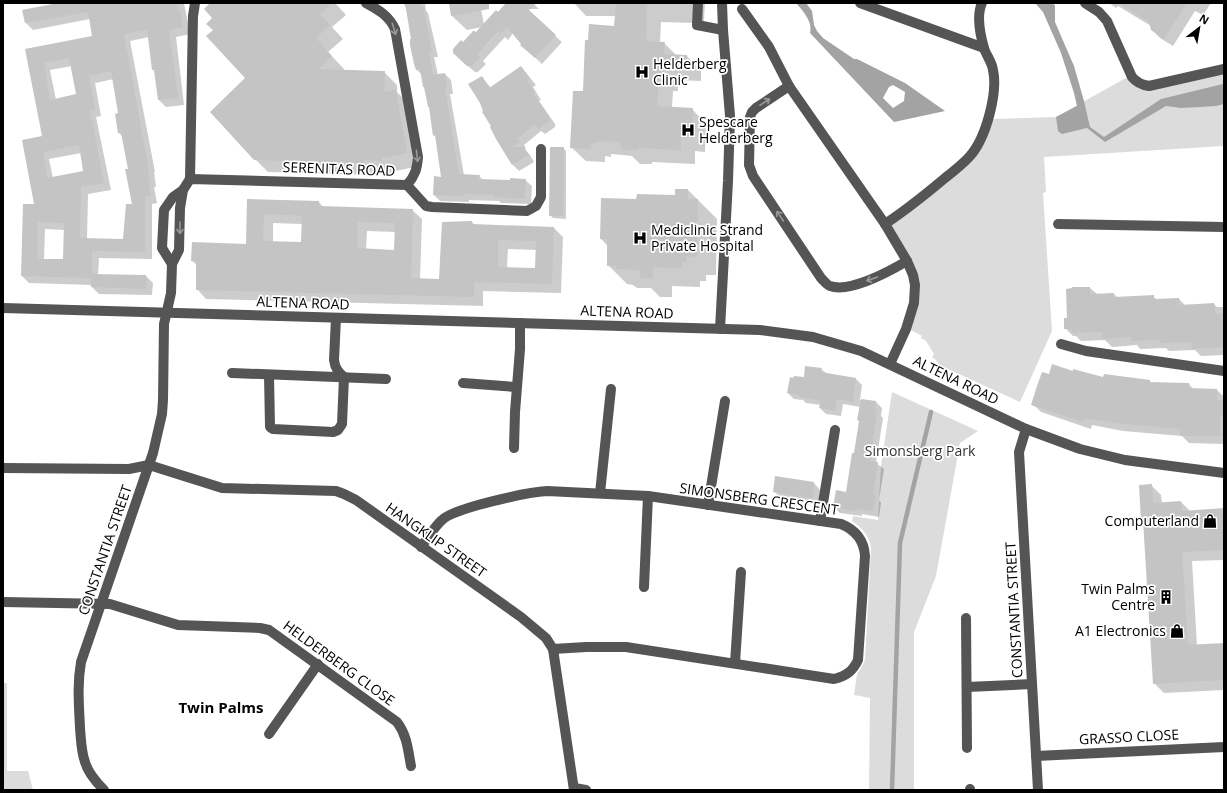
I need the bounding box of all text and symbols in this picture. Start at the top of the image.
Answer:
north arrow [1179,8,1219,48]
text: N [1197,10,1212,28]
one-way arrow [391,22,398,35]
place label: Helderberg Clinic [653,54,727,89]
hospital icon: Helderberg Clinic [634,64,650,80]
one-way arrow [759,97,771,105]
place label: Spescare Helderberg [699,112,773,147]
hospital icon: Spescare Helderberg [680,122,696,138]
one-way arrow [413,149,420,162]
street label: SERENITAS ROAD [282,157,396,180]
one-way arrow [776,211,784,222]
place label: Mediclinic Strand Private Hospital [651,220,763,255]
one-way arrow [176,221,183,234]
hospital icon: Mediclinic Strand Private Hospital [632,230,648,246]
one-way arrow [866,275,878,283]
street label: ALTENA ROAD [256,291,350,314]
street label: ALTENA ROAD [580,300,674,323]
street label: ALTENA ROAD [910,351,1002,409]
park label: Simonsberg Park [865,441,976,460]
street label: SIMONSBERG CRESCENT [678,478,840,519]
street label: CONSTANTIA STREET [73,482,136,617]
street label: HANGKLIP STREET [382,498,491,582]
place label: Computerland [1105,511,1199,530]
shop icon: Computerland [1202,513,1218,529]
street label: CONSTANTIA STREET [1000,541,1027,679]
place label: Twin Palms Centre [1081,579,1155,614]
building icon: Twin Palms Centre [1158,589,1174,605]
street label: HELDERBERG CLOSE [280,616,399,710]
place label: A1 Electronics [1075,621,1166,640]
shop icon: A1 Electronics [1169,623,1185,639]
district label: Twin Palms [178,697,264,717]
street label: GRASSO CLOSE [1079,724,1179,749]

